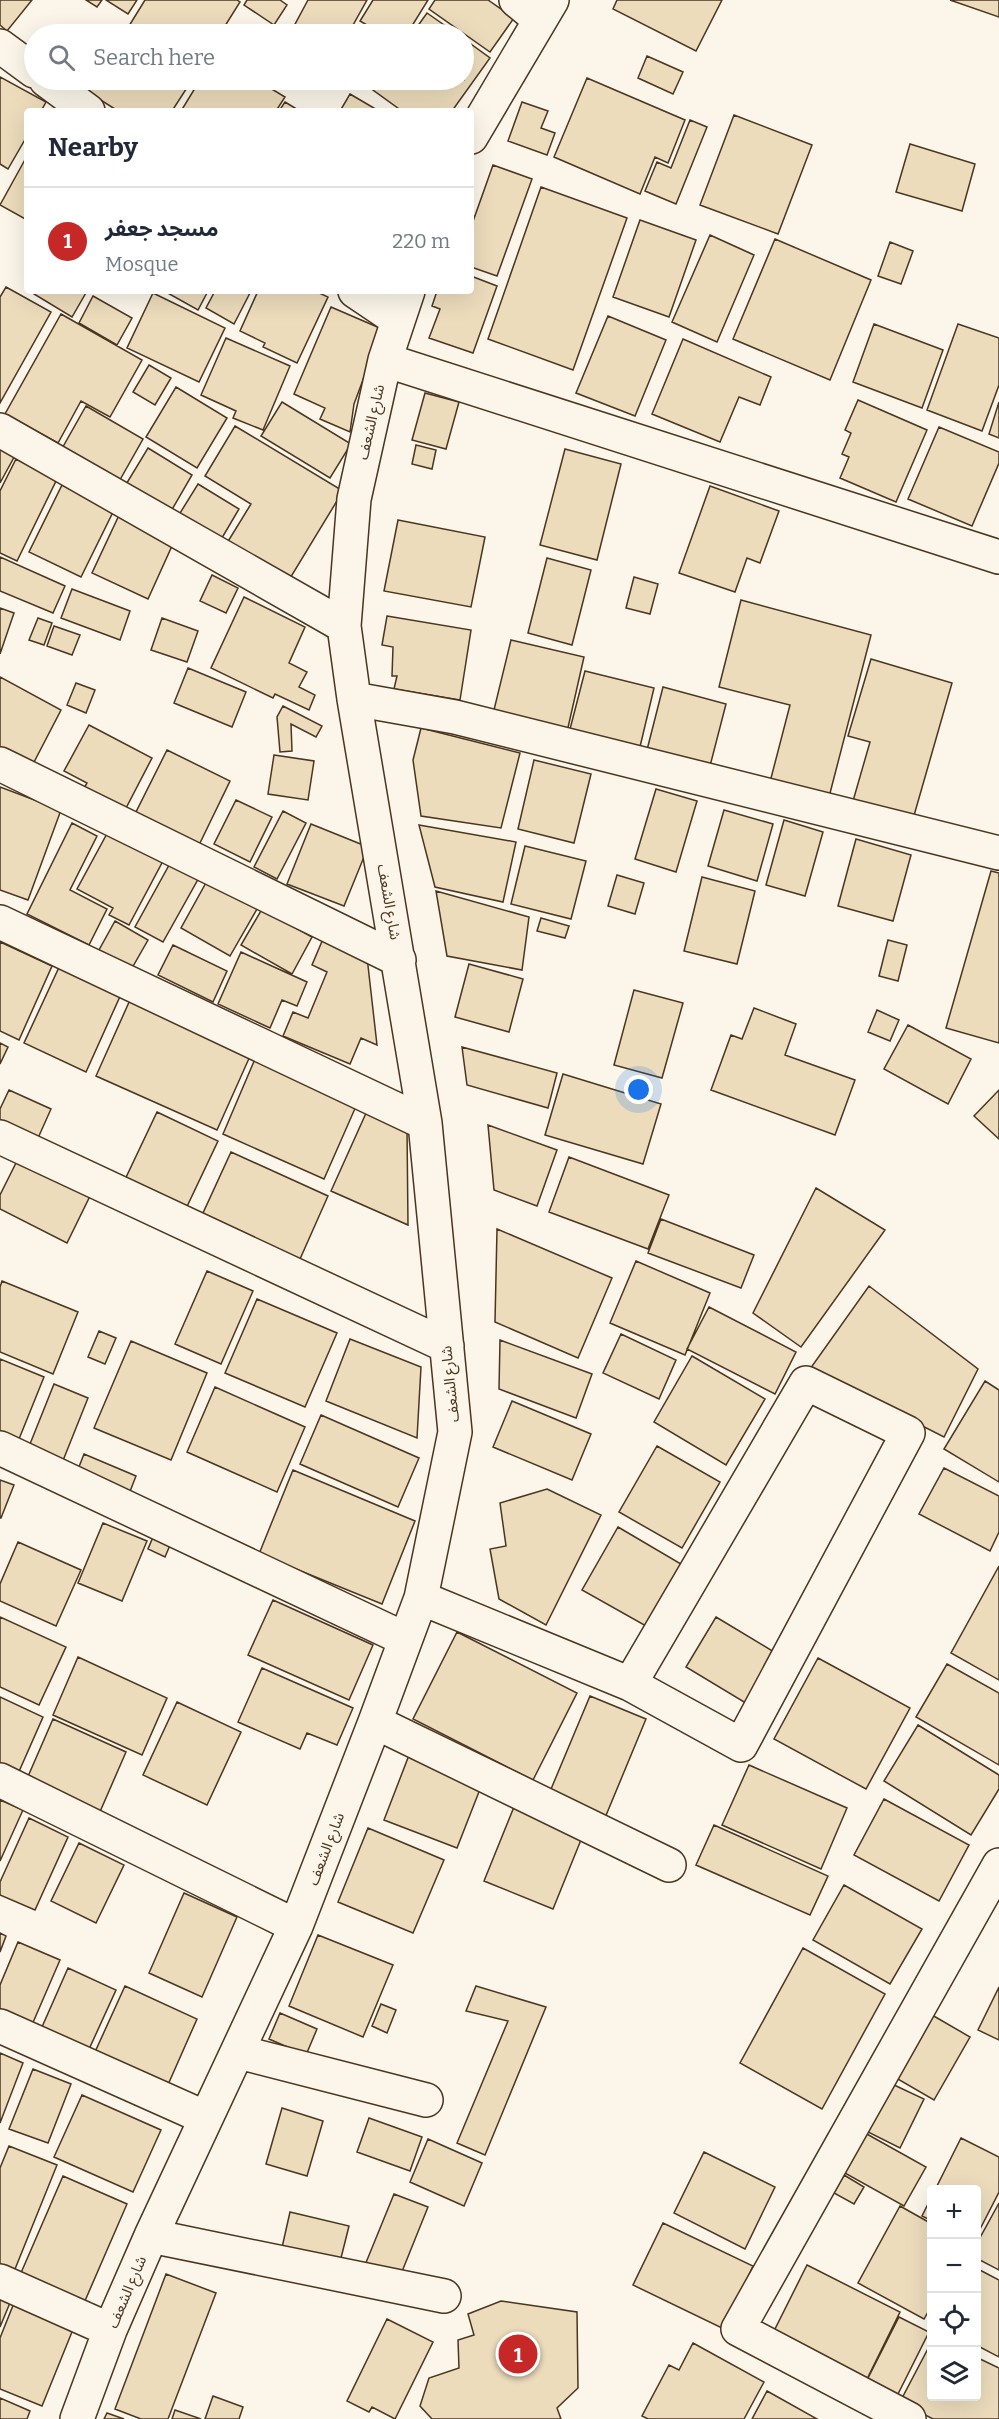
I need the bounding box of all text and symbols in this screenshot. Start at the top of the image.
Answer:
search box [24,24,474,90]
icon: search [45,41,78,74]
text: Search here [93,44,215,71]
text: Nearby [48,132,138,163]
text: مسجد جعفر [105,215,219,242]
text: 1 [63,229,72,253]
text: 220 m [392,229,450,253]
text: Mosque [105,252,178,276]
street label: شارع الشعف [354,382,391,462]
street label: شارع الشعف [371,863,405,942]
your location [624,1075,653,1104]
street label: شارع الشعف [437,1344,466,1423]
street label: شارع الشعف [304,1810,351,1889]
map controls [927,2185,981,2401]
button: + [927,2185,981,2239]
button: − [927,2239,981,2293]
street label: شارع الشعف [104,2253,153,2332]
button: locate [927,2293,981,2347]
pin: 1 [498,2332,538,2376]
button: layers [927,2347,981,2401]

